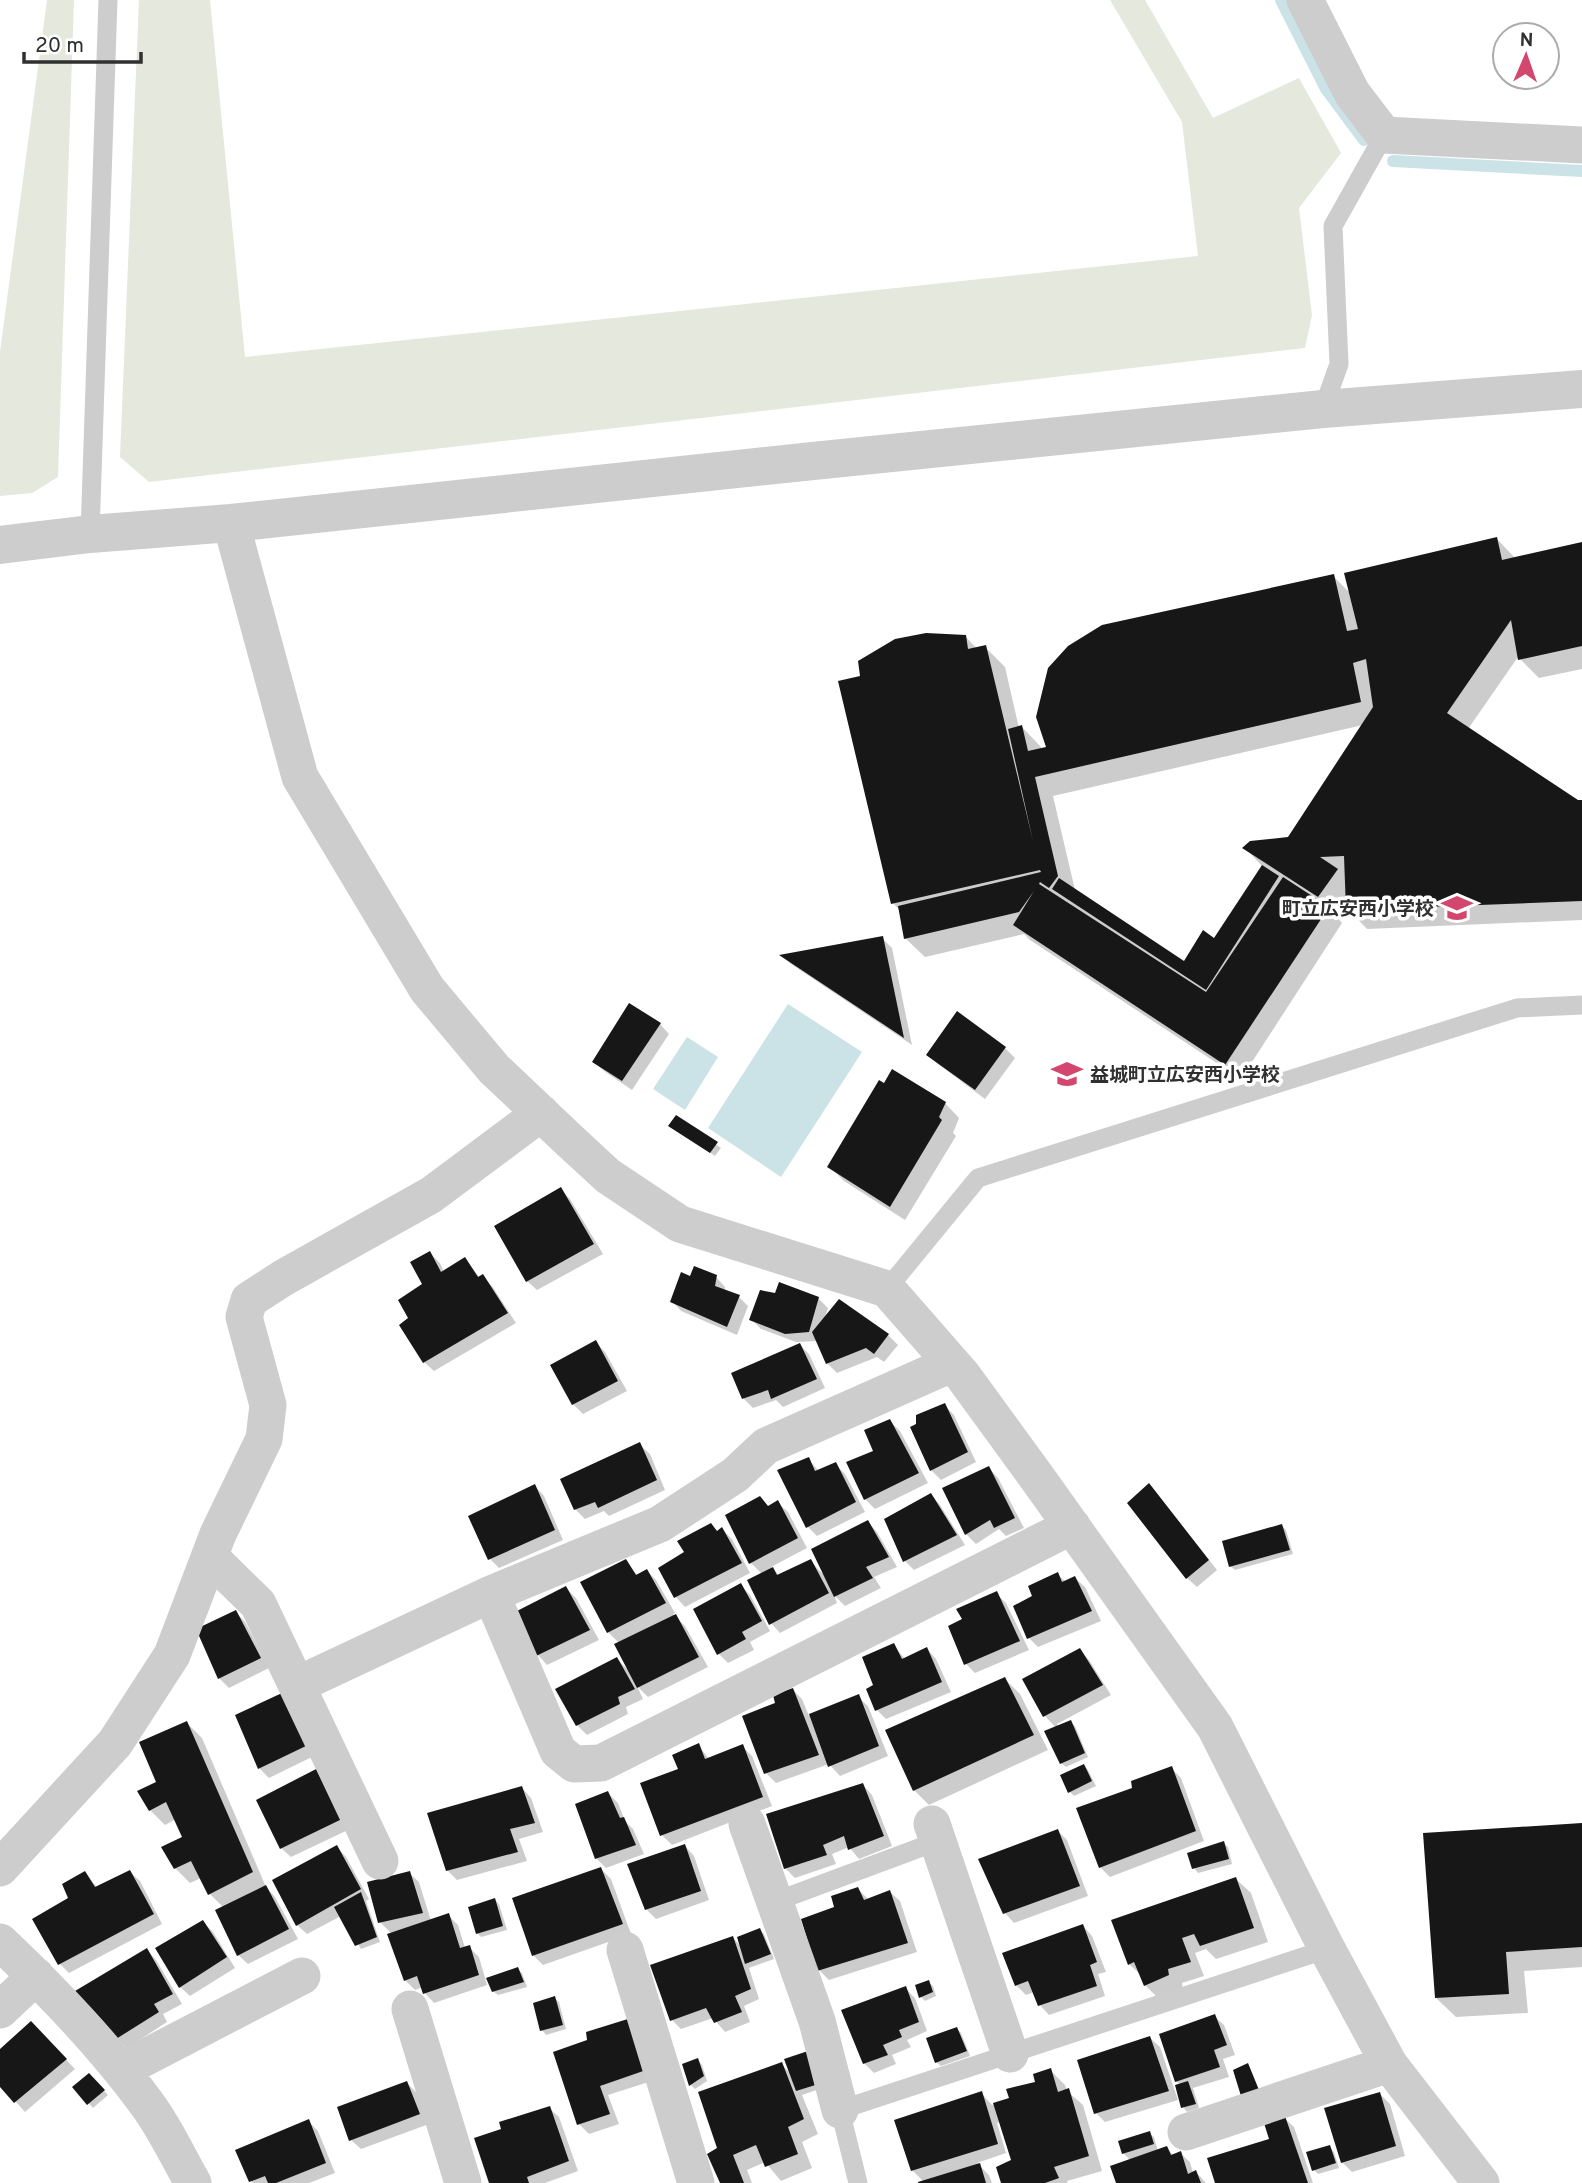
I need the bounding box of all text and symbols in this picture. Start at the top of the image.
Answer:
scale bar [24,21,142,65]
north arrow [1491,21,1561,91]
text: N [1519,29,1534,53]
text: 20 m [35,33,84,60]
school or university icon: 町立広安西小学校 [1440,891,1474,925]
place label: 町立広安西小学校 [1282,898,1434,922]
school or university icon: 益城町立広安西小学校 [1050,1057,1084,1091]
place label: 益城町立広安西小学校 [1090,1064,1280,1088]

